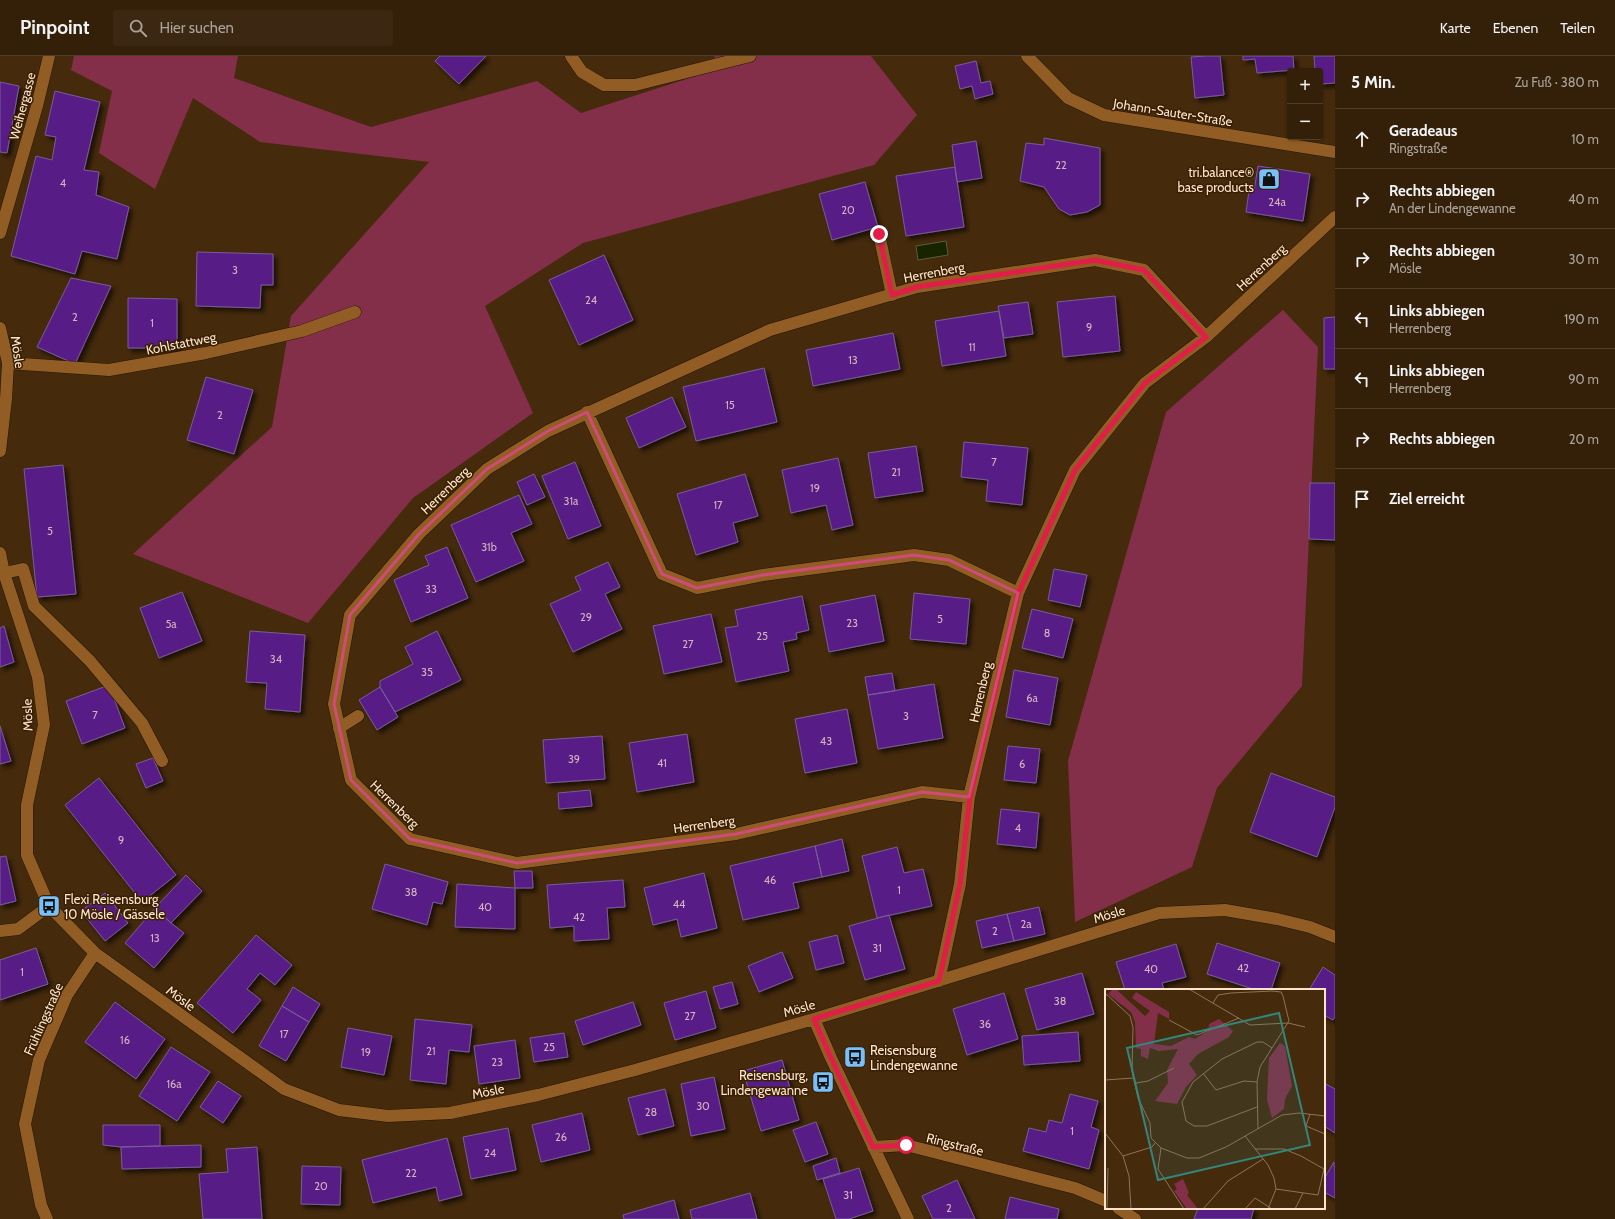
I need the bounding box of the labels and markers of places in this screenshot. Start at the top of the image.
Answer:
place label: tri.balance® base products [1178,164,1255,195]
shop icon: tri.balance® base products [1256,166,1282,192]
place label: Flexi Reisensburg 10 Mösle / Gässele [64,891,165,922]
bus stop icon: Flexi Reisensburg 10 Mösle / Gässele [36,893,62,919]
place label: Reisensburg Lindengewanne [870,1042,958,1073]
bus stop icon: Reisensburg Lindengewanne [842,1044,868,1070]
place label: Reisensburg, Lindengewanne [720,1067,808,1098]
bus stop icon: Reisensburg, Lindengewanne [810,1069,836,1095]

